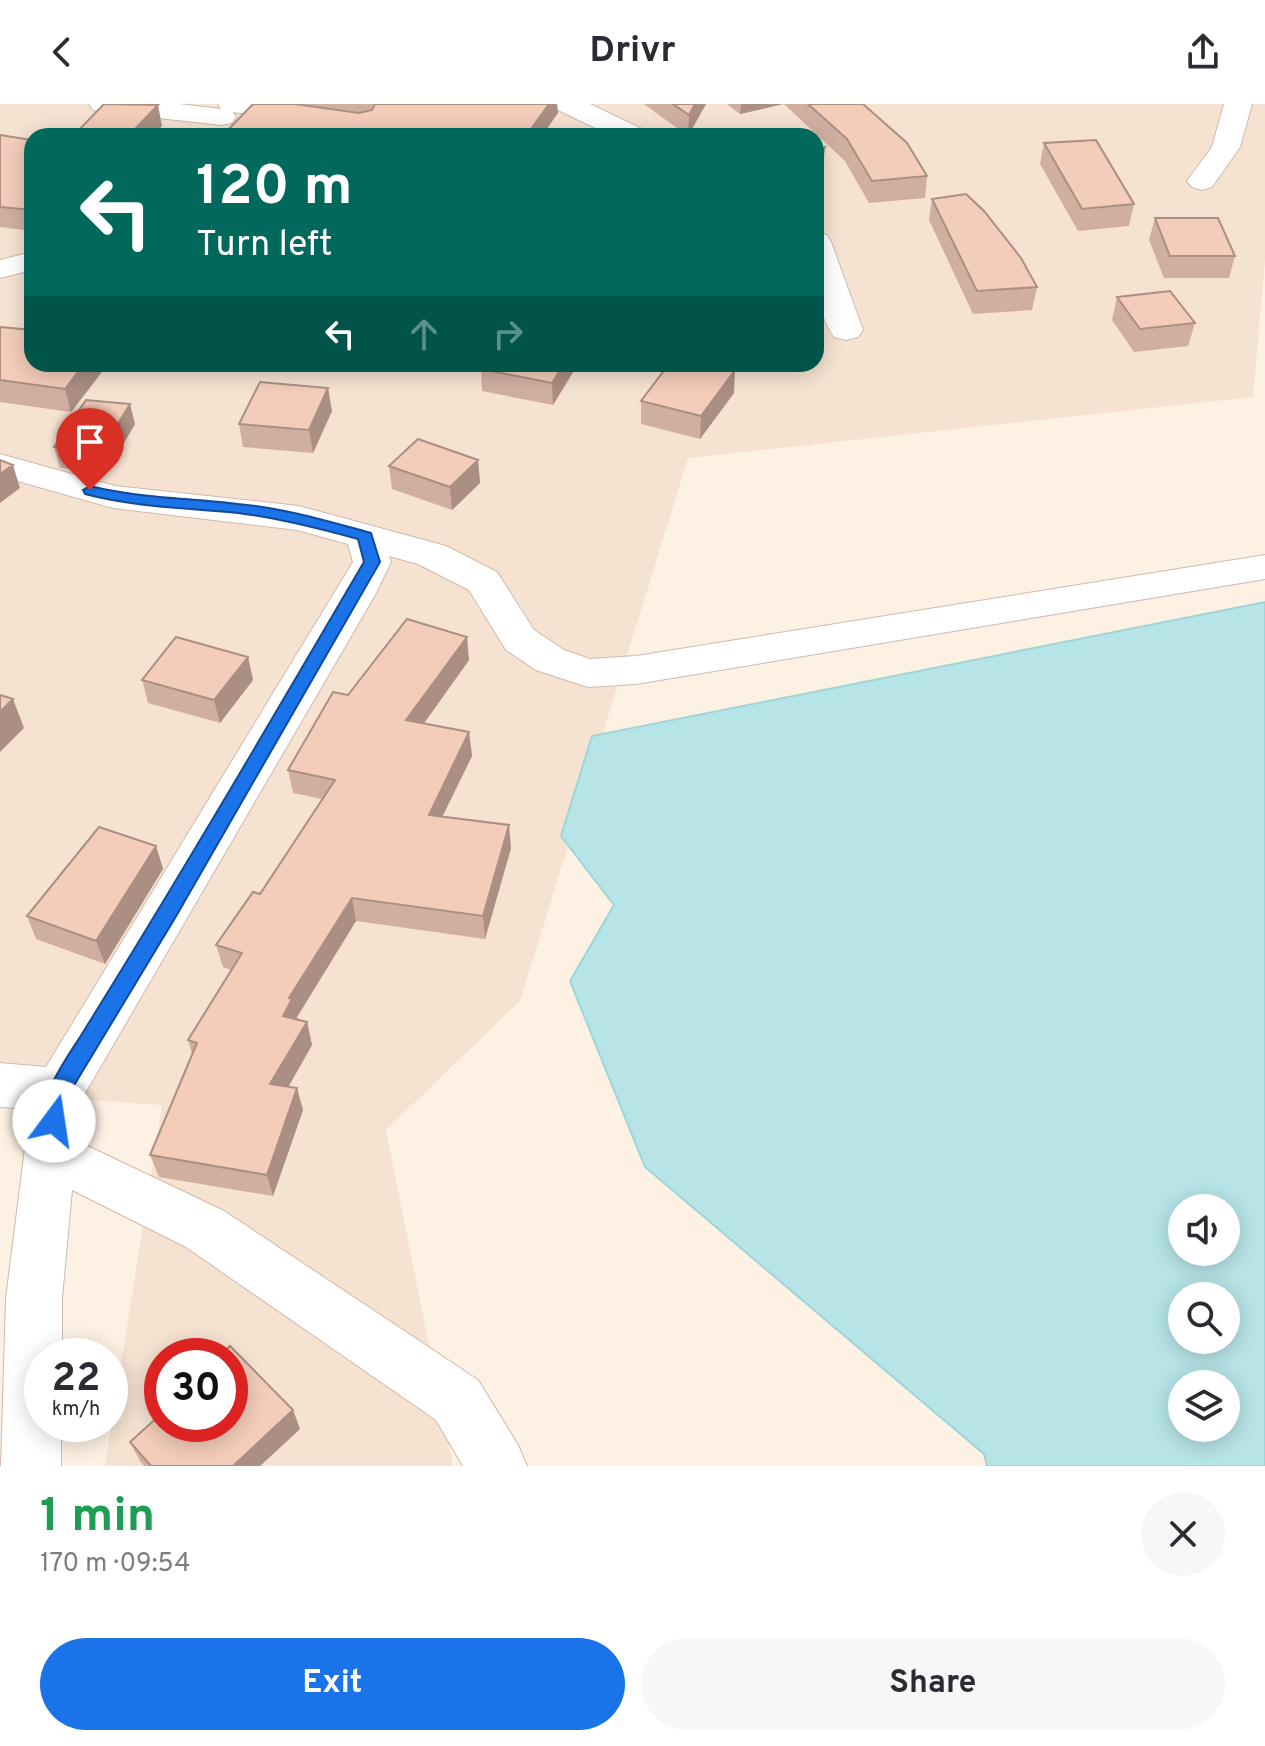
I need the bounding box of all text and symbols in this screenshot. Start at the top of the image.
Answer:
text: Drivr [590,29,675,75]
icon: back [40,30,84,74]
icon: share [1181,30,1225,74]
text: 120 m [196,154,353,224]
icon: left [64,160,168,264]
text: Turn left [196,223,333,269]
icon: left [318,312,362,356]
icon: ahead [402,312,446,356]
icon: right [486,312,530,356]
pin [56,408,124,490]
icon: arrive [68,420,112,464]
position arrow [12,1079,96,1163]
map controls [1168,1194,1240,1442]
button: sound [1168,1194,1240,1266]
button: search [1168,1282,1240,1354]
speed limit sign: 30 [144,1338,248,1442]
text: 22 [52,1355,100,1405]
button: layers [1168,1370,1240,1442]
text: km/h [52,1397,100,1423]
text: 1 min [40,1488,155,1548]
button: close [1141,1492,1225,1576]
text: 170 m · 09:54 [40,1548,190,1581]
button: Exit [40,1638,625,1730]
button: Share [641,1638,1225,1730]

